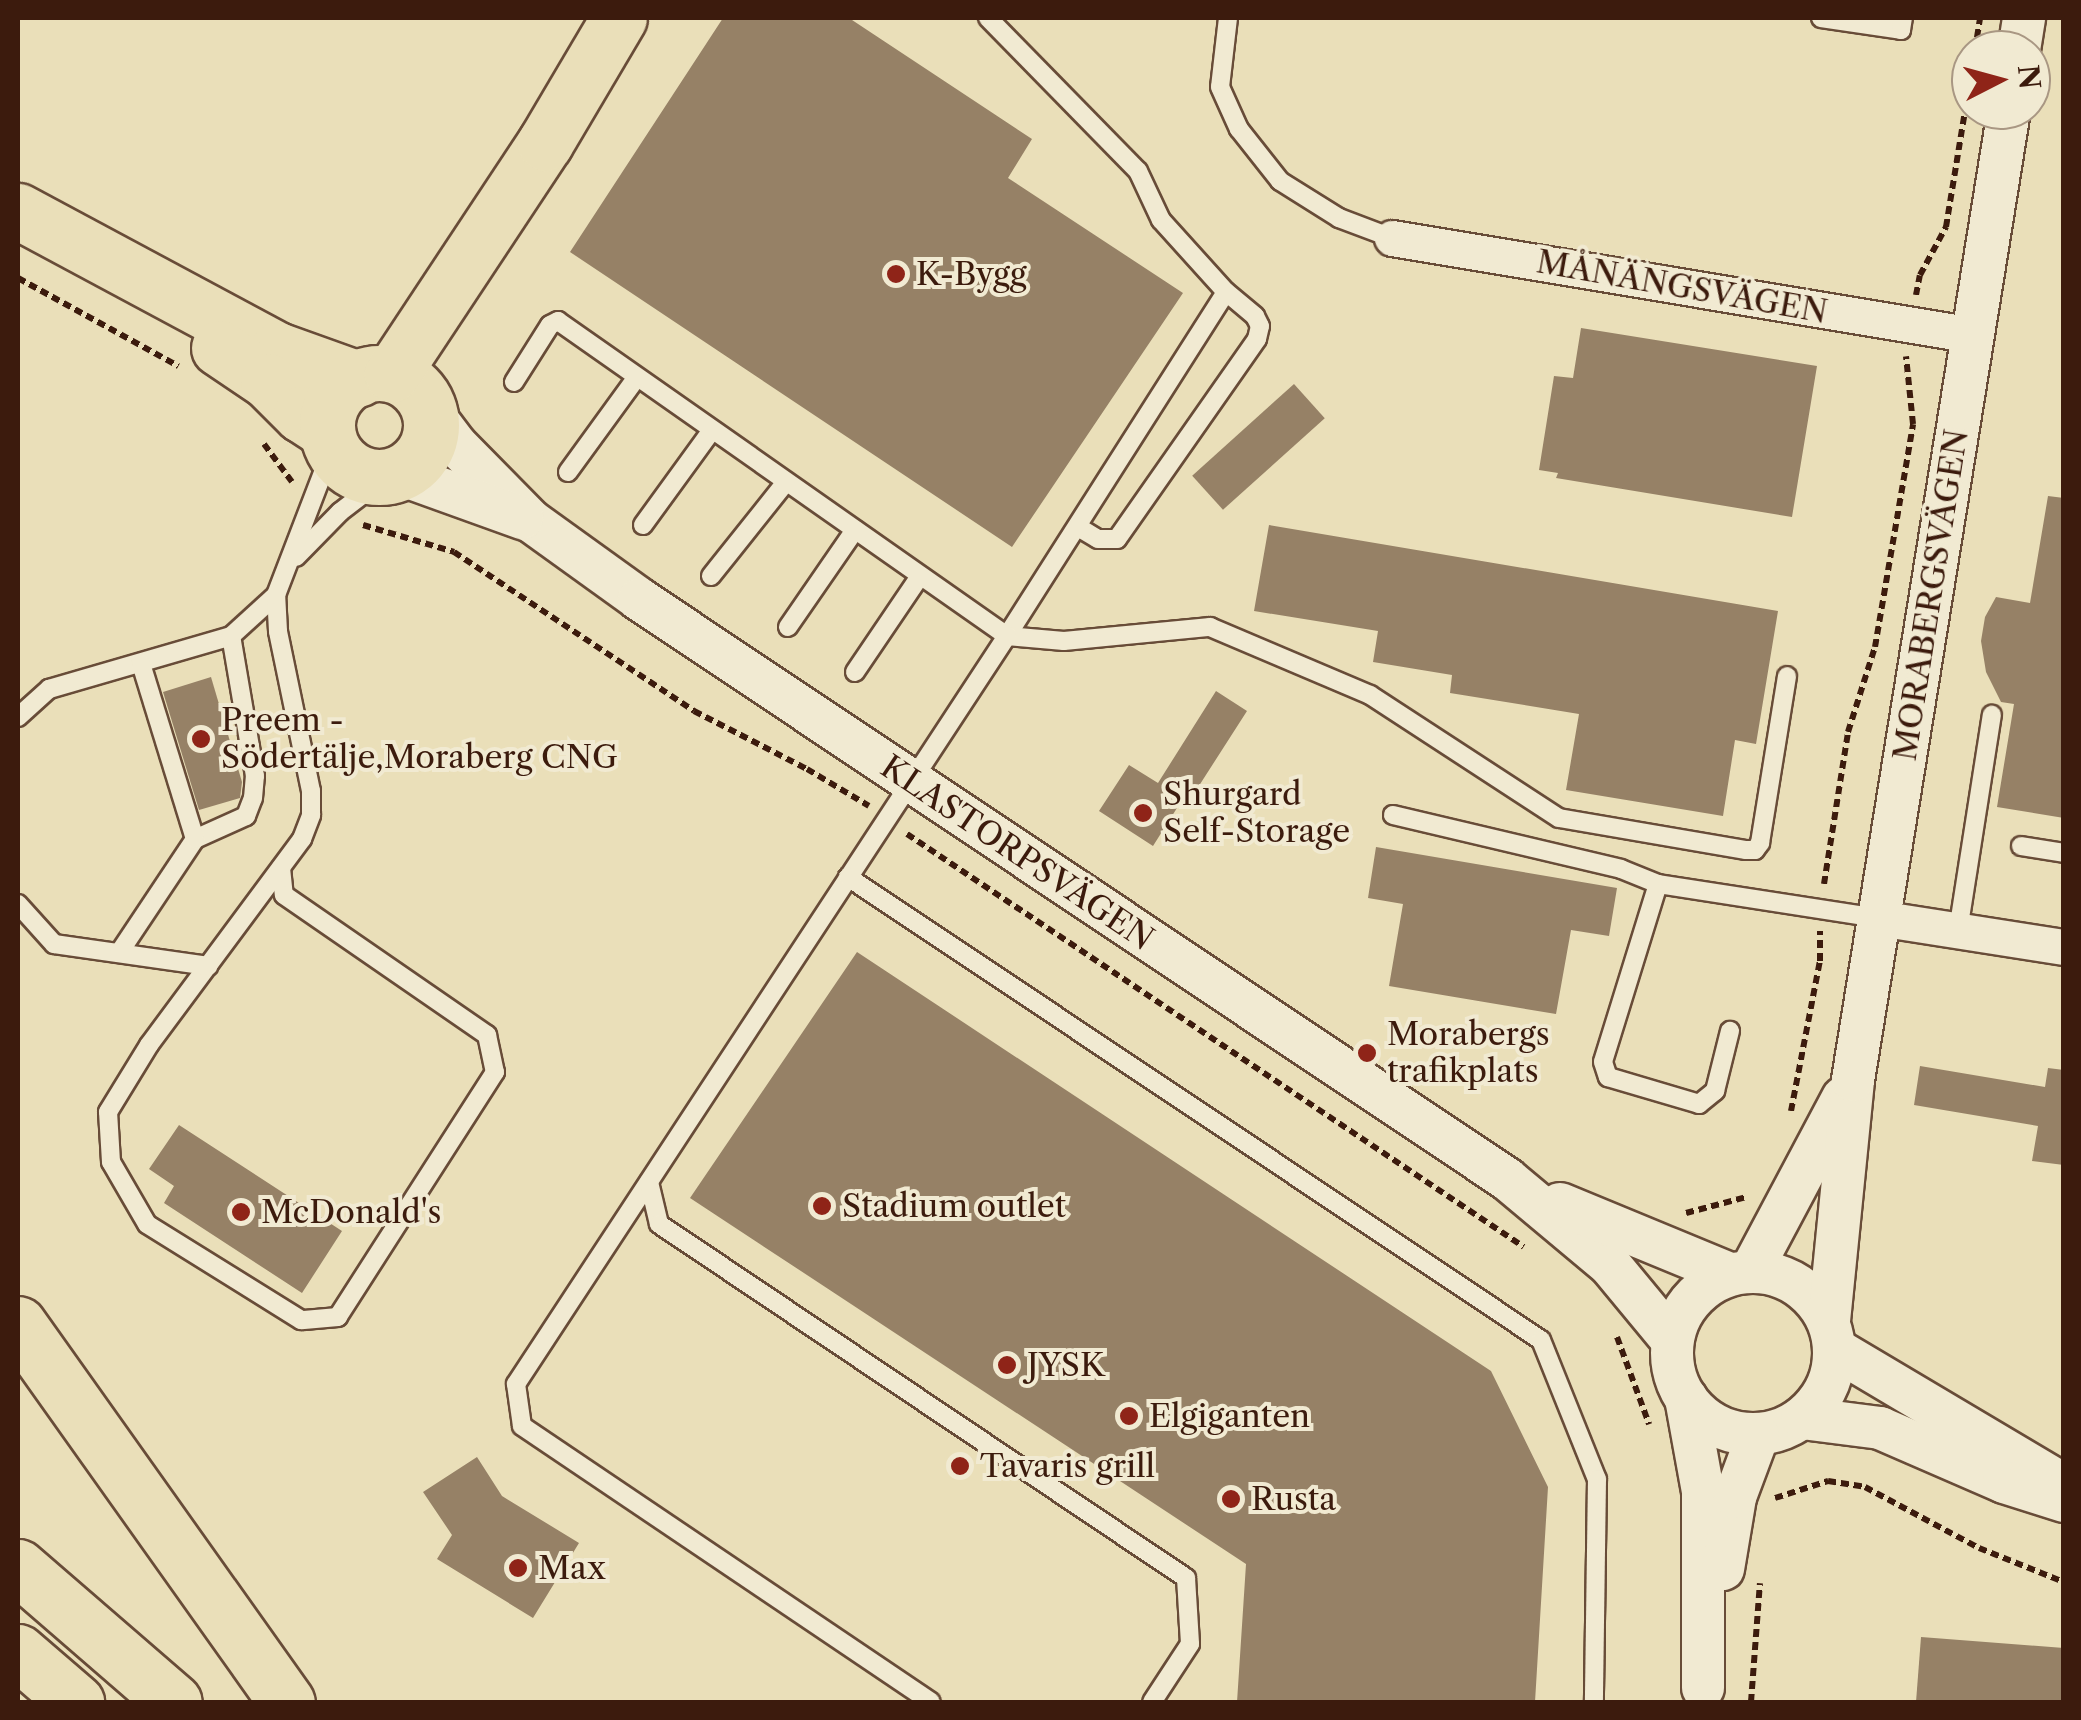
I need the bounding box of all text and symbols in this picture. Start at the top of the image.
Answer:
north arrow [1951,30,2051,130]
text: N [2011,63,2047,91]
street label: MÅNÄNGSVÄGEN [1534,243,1830,331]
place label: K-Bygg [916,255,1027,293]
marker: K-Bygg [885,263,907,285]
street label: MORABERGSVÄGEN [1886,426,1976,764]
place label: Preem - Södertälje,Moraberg CNG [221,702,618,777]
marker: Preem - Södertälje,Moraberg CNG [190,728,212,750]
street label: KLASTORPSVÄGEN [874,748,1160,958]
place label: Shurgard Self-Storage [1163,776,1350,851]
marker: Shurgard Self-Storage [1132,802,1154,824]
place label: Morabergs trafikplats [1387,1016,1550,1091]
marker: Morabergs trafikplats [1356,1042,1378,1064]
place label: Stadium outlet [842,1187,1066,1225]
place label: McDonald's [261,1193,441,1231]
marker: Stadium outlet [811,1195,833,1217]
marker: McDonald's [230,1201,252,1223]
place label: JYSK [1027,1346,1105,1384]
marker: JYSK [996,1354,1018,1376]
place label: Elgiganten [1149,1397,1310,1435]
marker: Elgiganten [1118,1405,1140,1427]
place label: Tavaris grill [980,1447,1155,1485]
marker: Tavaris grill [949,1455,971,1477]
place label: Rusta [1251,1480,1336,1518]
marker: Rusta [1220,1488,1242,1510]
place label: Max [538,1549,606,1587]
marker: Max [507,1557,529,1579]

